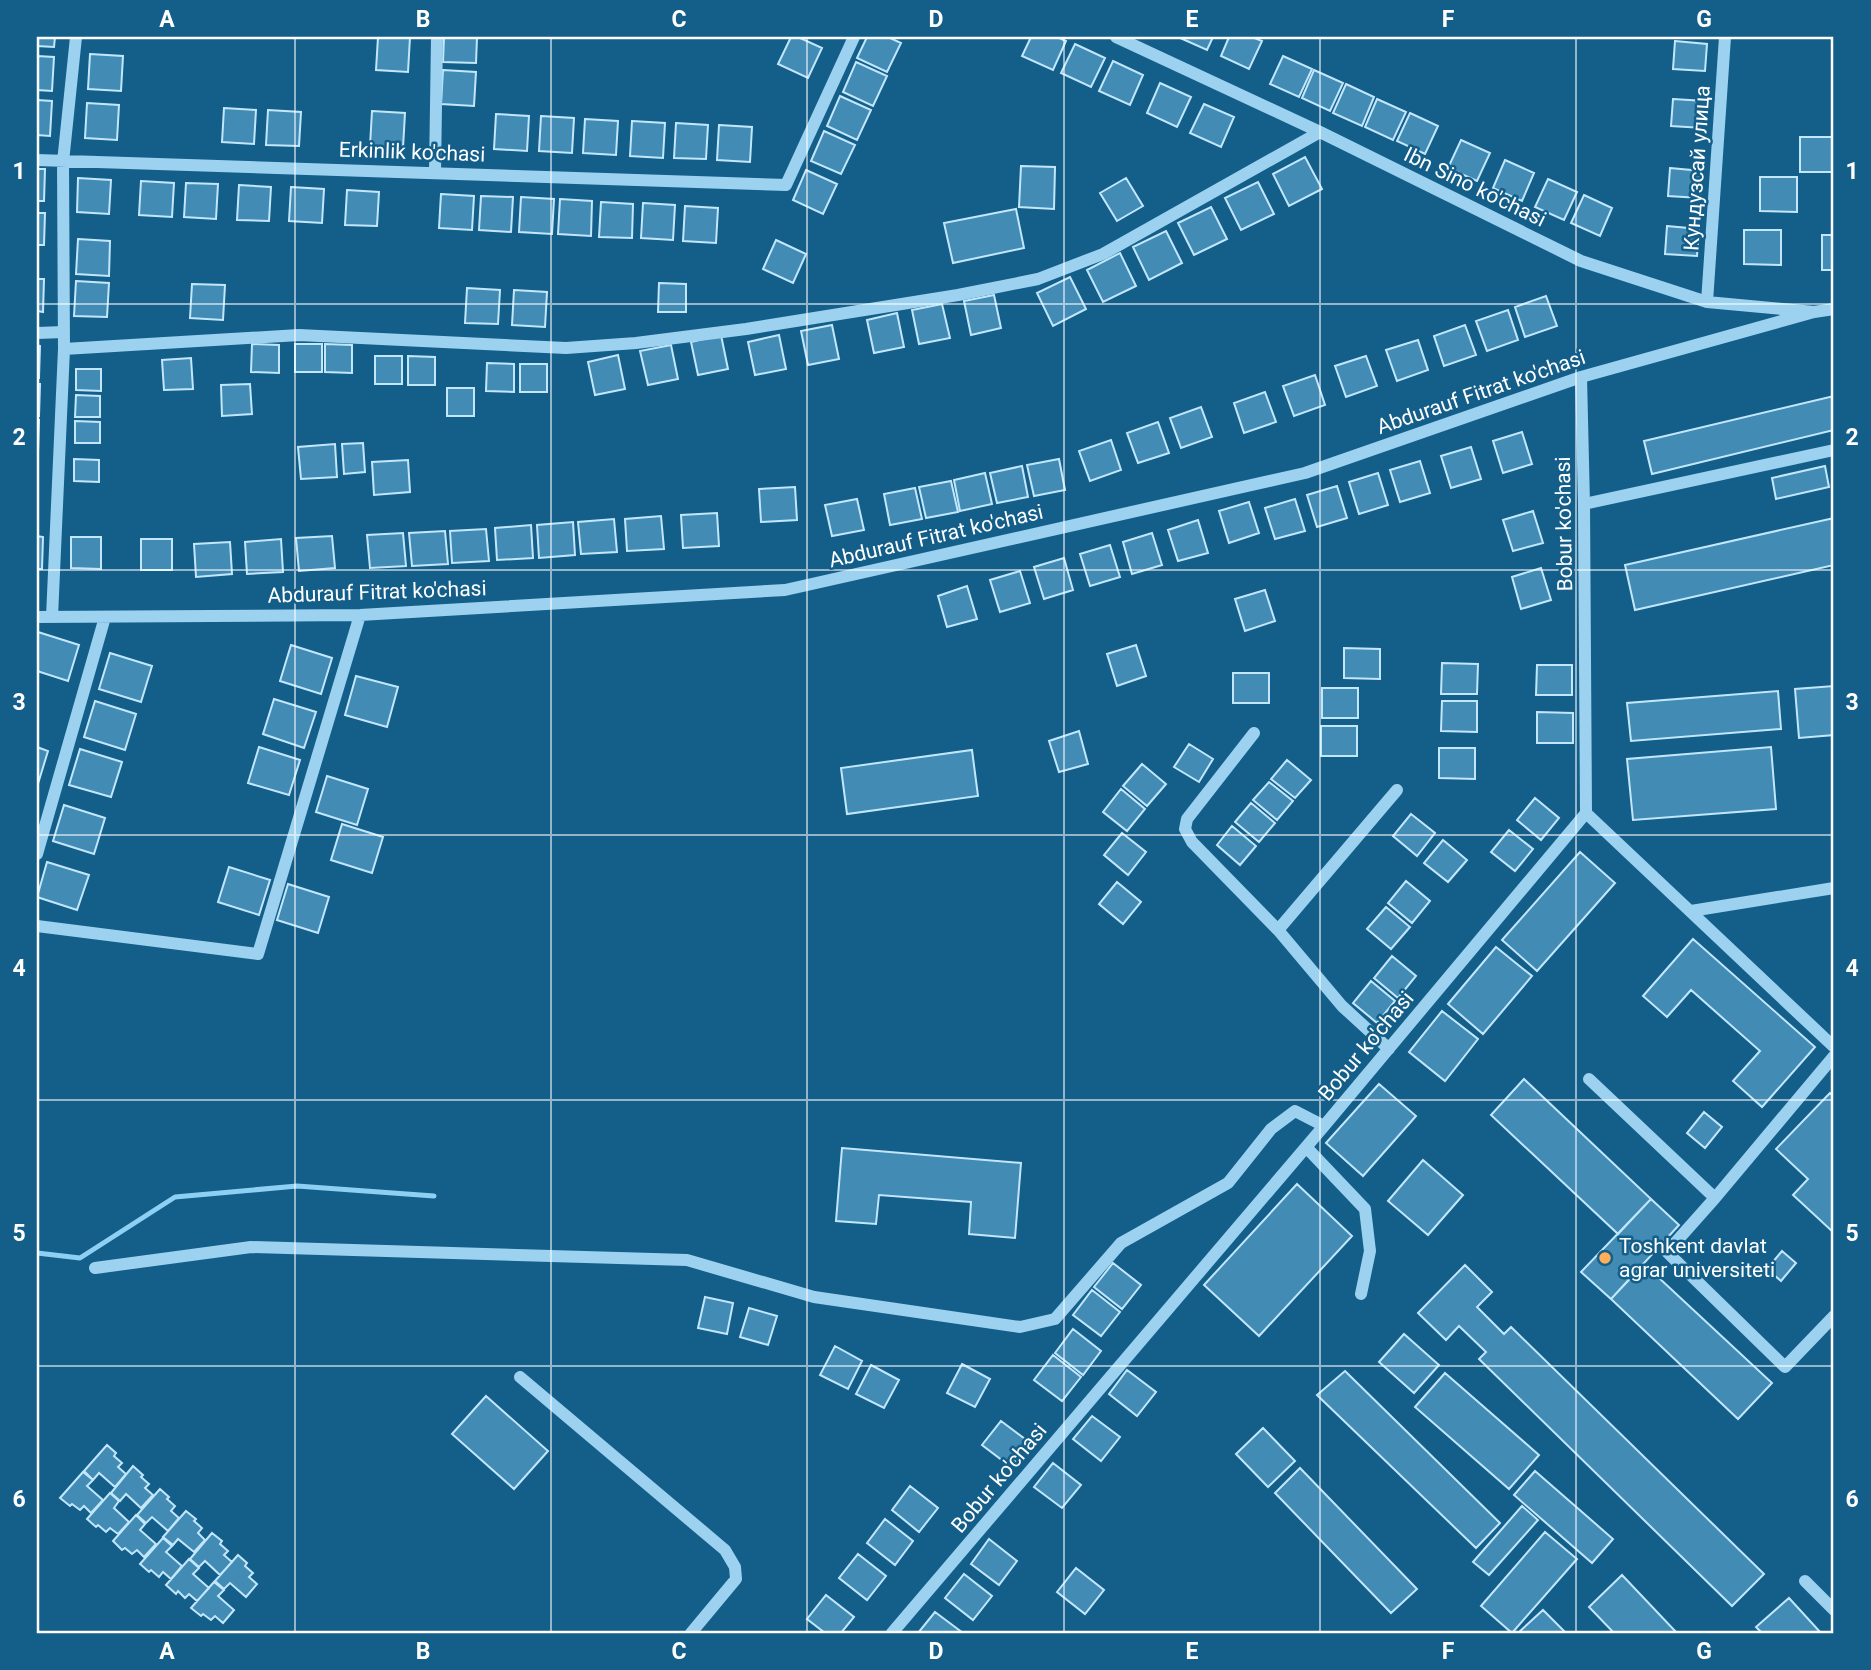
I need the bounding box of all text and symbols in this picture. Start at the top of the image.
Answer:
text: A [159,6,175,33]
text: B [416,6,430,33]
text: C [671,6,687,33]
text: D [929,6,943,33]
text: E [1186,6,1199,33]
text: F [1442,6,1455,33]
text: G [1696,6,1712,33]
street label: Кундузсай улица [1679,84,1715,252]
street label: Erkinlik ko'chasi [338,137,486,167]
street label: Ibn Sino ko'chasi [1400,142,1550,232]
text: 1 [12,158,26,185]
text: 1 [1845,158,1859,185]
street label: Abdurauf Fitrat ko'chasi [1373,345,1589,439]
text: 2 [12,424,26,451]
text: 2 [1845,424,1859,451]
street label: Bobur ko'chasi [1551,456,1577,592]
street label: Abdurauf Fitrat ko'chasi [827,500,1045,572]
street label: Abdurauf Fitrat ko'chasi [267,576,487,608]
text: 3 [12,689,26,716]
text: 3 [1845,689,1859,716]
text: 4 [12,955,26,982]
text: 4 [1845,955,1859,982]
street label: Bobur ko'chasi [1313,987,1419,1105]
text: 5 [12,1220,26,1247]
text: 5 [1845,1220,1859,1247]
place label: Toshkent davlat agrar universiteti [1619,1234,1775,1282]
marker: Toshkent davlat agrar universiteti [1597,1250,1613,1266]
street label: Bobur ko'chasi [946,1419,1052,1537]
text: 6 [12,1486,26,1513]
text: 6 [1845,1486,1859,1513]
text: A [159,1638,175,1665]
text: B [416,1638,430,1665]
text: C [671,1638,687,1665]
text: D [929,1638,943,1665]
text: E [1186,1638,1199,1665]
text: F [1442,1638,1455,1665]
text: G [1696,1638,1712,1665]

